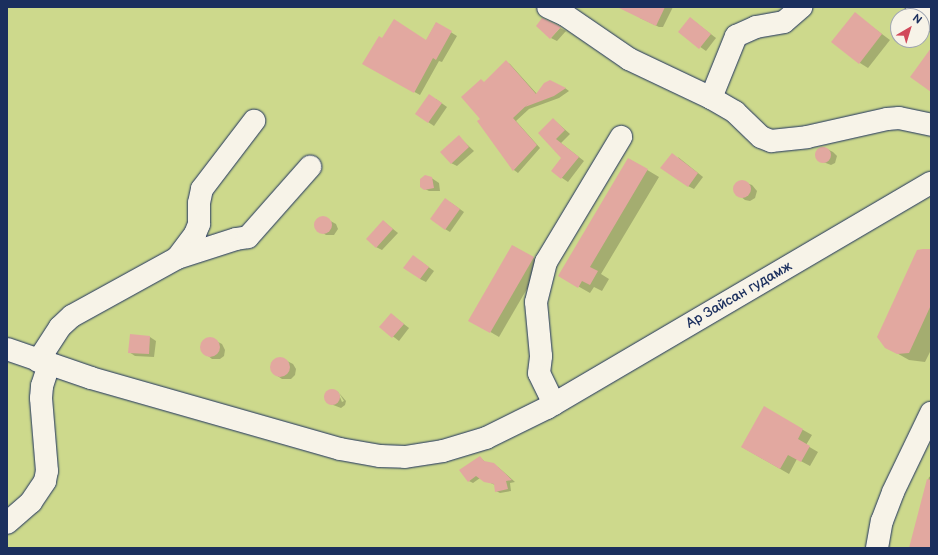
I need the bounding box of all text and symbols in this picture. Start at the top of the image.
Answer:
north arrow [890,8,930,48]
text: N [910,11,924,27]
street label: Ар Зайсан гудамж [683,258,795,332]

